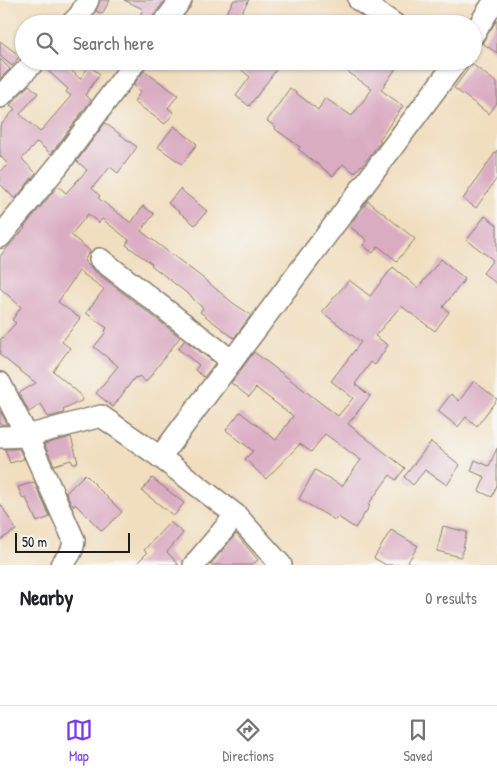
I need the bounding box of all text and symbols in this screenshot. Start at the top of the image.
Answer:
search box [15,15,482,70]
icon: search [33,29,61,57]
text: Search here [73,30,154,56]
scale bar [15,530,130,553]
text: 50 m [22,532,47,551]
text: Nearby [20,583,73,612]
text: 0 results [425,587,477,609]
tab: Map [65,716,93,765]
tab: Directions [222,716,274,765]
tab: Saved [404,716,432,765]

